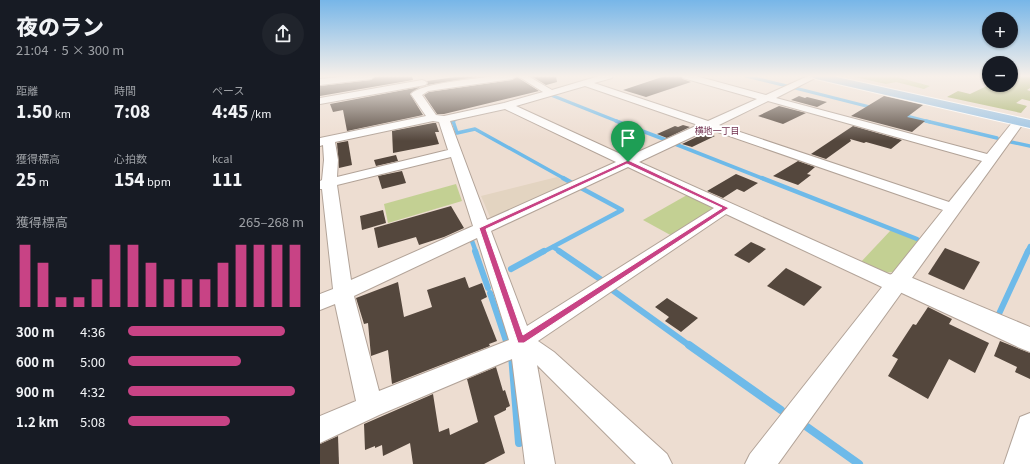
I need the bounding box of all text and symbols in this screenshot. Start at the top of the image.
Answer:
text: 夜のラン [16,9,104,41]
map controls [982,12,1018,92]
button: + [982,12,1018,48]
button: share [262,13,304,55]
text: 21:04 · 5 × 300 m [16,40,124,59]
button: − [982,56,1018,92]
text: 距離 [16,82,38,98]
text: 時間 [114,82,136,98]
text: ペース [212,82,244,98]
text: 1.50 [16,98,52,123]
text: 7:08 [114,98,150,123]
text: 4:45 [212,98,248,123]
text: km [52,105,71,121]
text: /km [248,105,271,121]
pin [611,121,645,162]
district label: 横地一丁目 [694,124,740,137]
icon: arrive [617,127,639,149]
text: 獲得標高 [16,150,60,166]
text: 心拍数 [114,150,147,166]
text: kcal [212,150,233,166]
text: 25 [16,166,36,191]
text: 154 [114,166,145,191]
text: 111 [212,166,243,191]
text: m [36,173,49,189]
text: bpm [145,173,171,189]
text: 獲得標高 [16,212,68,231]
text: 265–268 m [239,212,304,231]
text: 300 m [16,322,55,341]
text: 4:36 [80,322,105,341]
text: 600 m [16,352,55,371]
text: 5:00 [80,352,105,371]
text: 900 m [16,382,55,401]
text: 4:32 [80,382,105,401]
text: 1.2 km [16,412,59,431]
text: 5:08 [80,412,105,431]

